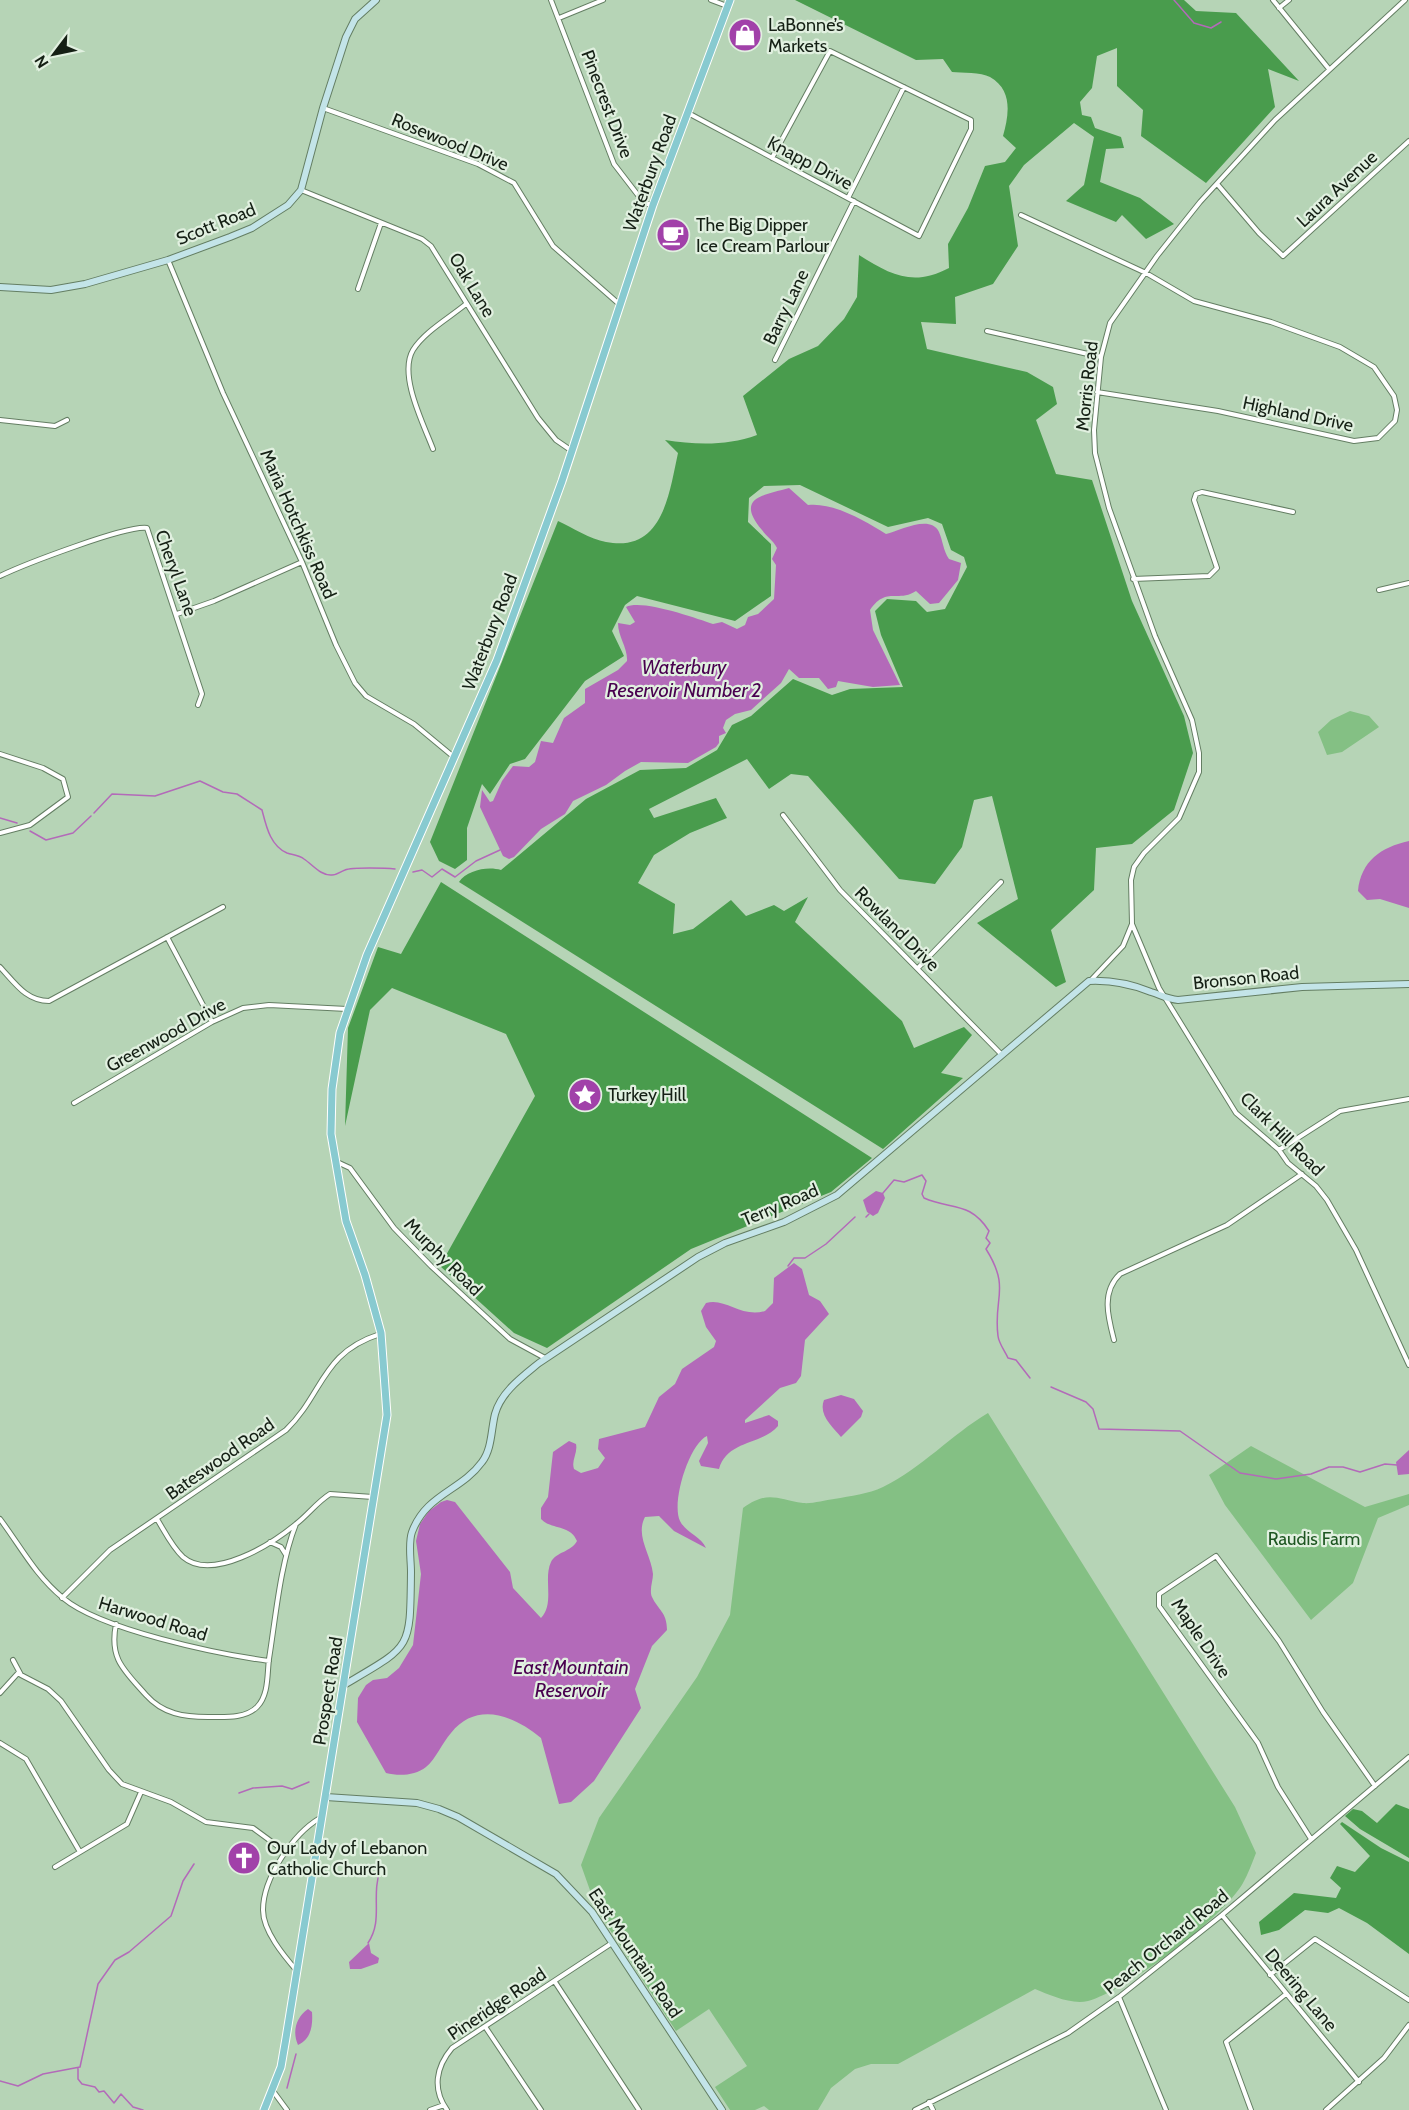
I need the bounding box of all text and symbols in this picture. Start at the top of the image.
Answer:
place label: LaBonne’s Markets [768,14,844,57]
shop icon: LaBonne’s Markets [727,17,763,53]
north arrow [24,24,84,84]
street label: Pinecrest Drive [576,47,638,161]
text: N [31,52,53,72]
street label: Rosewood Drive [388,109,512,175]
street label: Waterbury Road [619,111,681,235]
street label: Knapp Drive [764,131,856,195]
street label: Laura Avenue [1292,146,1382,232]
street label: Scott Road [173,198,259,250]
place label: The Big Dipper Ice Cream Parlour [696,214,830,257]
cafe icon: The Big Dipper Ice Cream Parlour [655,217,691,253]
street label: Oak Lane [444,249,500,321]
street label: Barry Lane [758,266,814,348]
street label: Morris Road [1071,340,1103,432]
street label: Highland Drive [1241,392,1355,436]
street label: Maria Hotchkiss Road [255,446,341,602]
street label: Cheryl Lane [150,527,202,619]
street label: Waterbury Road [458,571,522,693]
water label: Waterbury Reservoir Number 2 [607,655,761,702]
street label: Rowland Drive [850,882,944,976]
street label: Bronson Road [1192,961,1300,995]
street label: Greenwood Drive [103,993,229,1077]
place icon: Turkey Hill [567,1077,603,1113]
place label: Turkey Hill [608,1084,687,1106]
street label: Clark Hill Road [1235,1087,1329,1181]
street label: Terry Road [738,1179,822,1231]
street label: Murphy Road [399,1213,487,1301]
street label: Bateswood Road [161,1413,279,1505]
park label: Raudis Farm [1268,1528,1360,1550]
street label: Harwood Road [96,1592,210,1646]
street label: Maple Drive [1166,1594,1236,1682]
street label: Prospect Road [309,1635,347,1747]
water label: East Mountain Reservoir [513,1655,629,1702]
place label: Our Lady of Lebanon Catholic Church [267,1837,427,1880]
church icon: Our Lady of Lebanon Catholic Church [226,1840,262,1876]
street label: East Mountain Road [584,1884,686,2022]
street label: Peach Orchard Road [1099,1885,1233,1999]
street label: Deering Lane [1260,1944,1342,2036]
street label: Pineridge Road [444,1963,550,2045]

